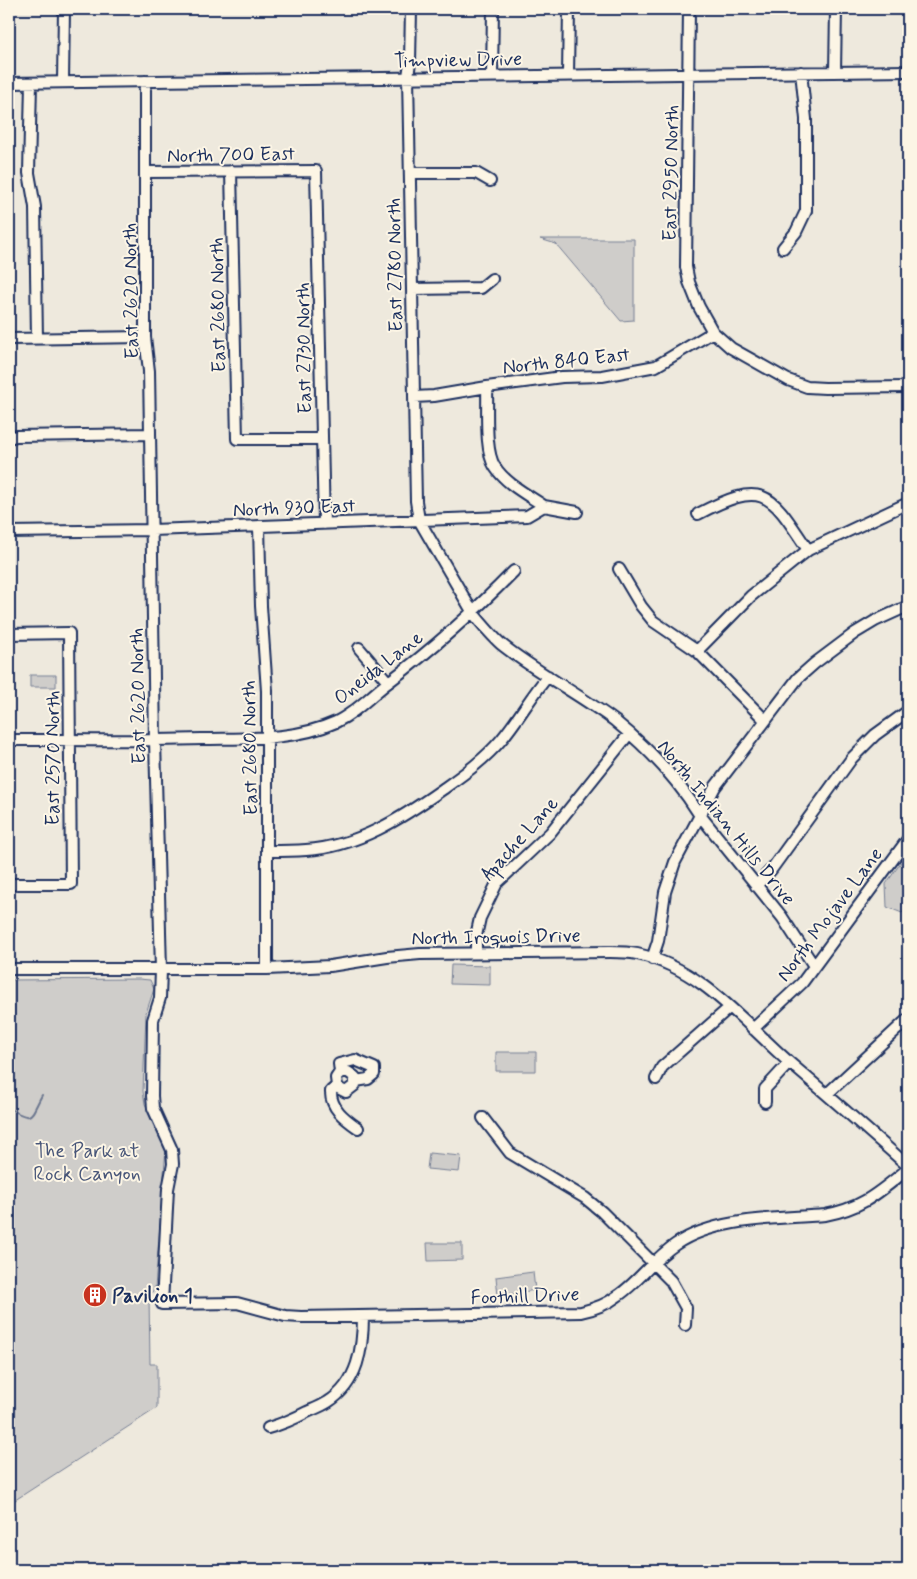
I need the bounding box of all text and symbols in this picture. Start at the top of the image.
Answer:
street label: Timpview Drive [394,46,522,75]
street label: East 2950 North [657,105,686,242]
street label: North 700 East [167,141,295,170]
street label: East 2780 North [381,198,410,332]
street label: East 2620 North [117,223,146,359]
street label: East 2680 North [204,237,233,373]
street label: East 2730 North [290,282,319,414]
street label: North 840 East [501,341,631,382]
street label: North 930 East [232,493,356,524]
street label: Oneida Lane [329,625,429,712]
street label: East 2620 North [124,628,153,764]
street label: East 2680 North [236,680,265,816]
street label: East 2570 North [40,690,67,826]
street label: North Indian Hills Drive [651,734,801,911]
street label: Apache Lane [475,791,566,888]
street label: North Mojave Lane [771,842,890,988]
street label: North Iroquois Drive [411,923,581,952]
park label: The Park at Rock Canyon [33,1138,141,1188]
street label: Foothill Drive [470,1281,580,1312]
building icon: Pavilion 1 [82,1282,108,1308]
place label: Pavilion 1 [112,1283,193,1310]

